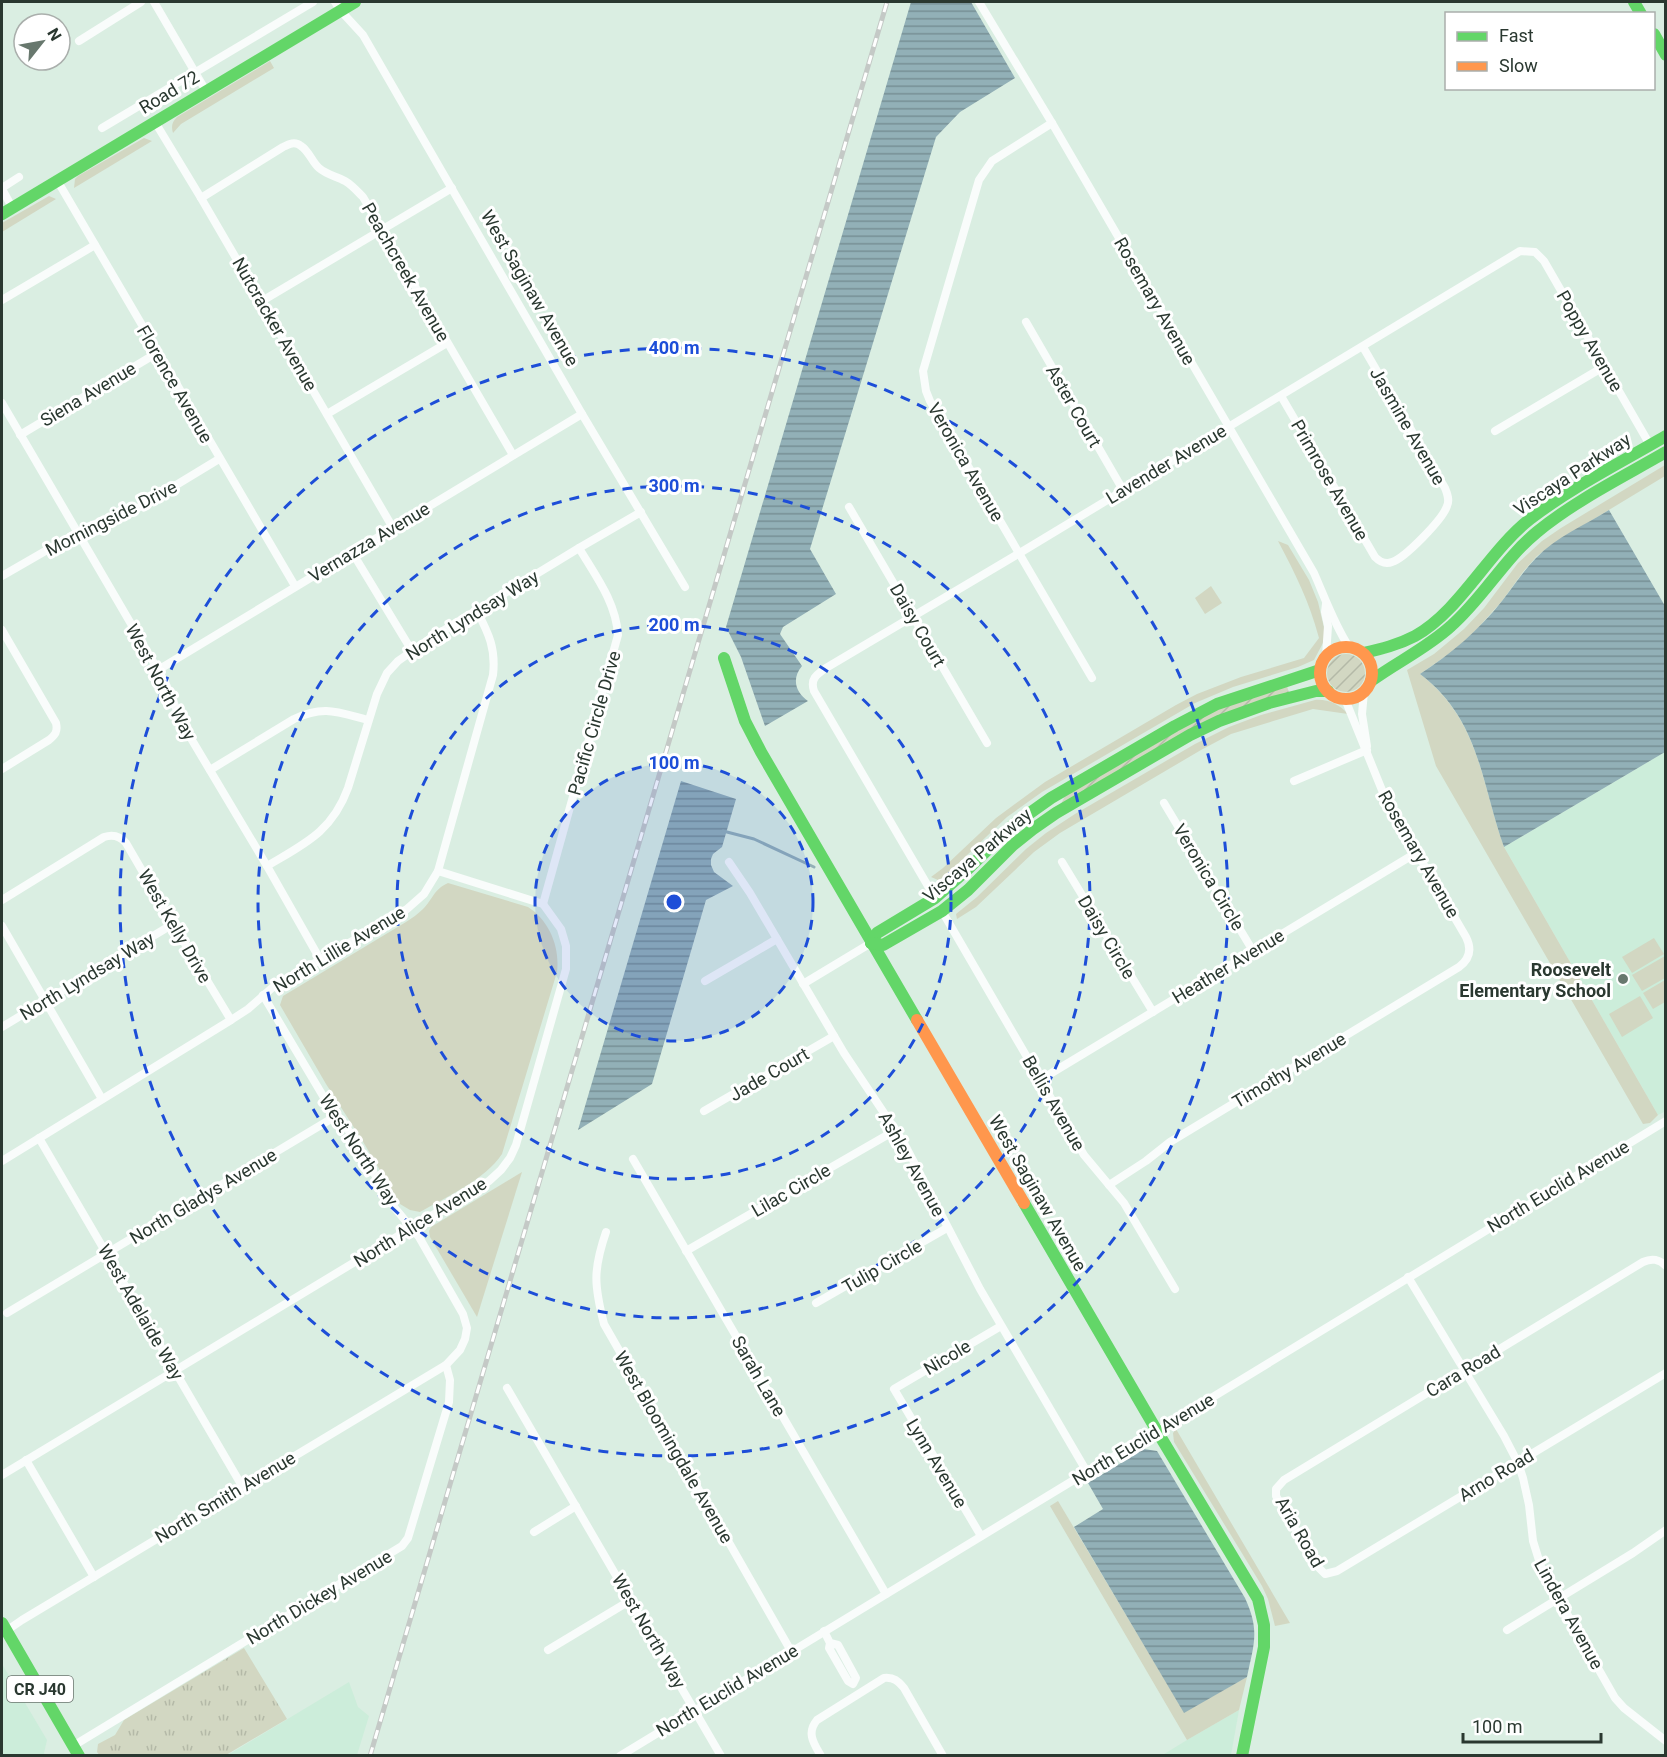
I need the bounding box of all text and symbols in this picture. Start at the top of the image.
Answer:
north arrow [12,12,72,72]
legend [1445,12,1655,90]
text: N [43,25,65,44]
text: Fast [1499,25,1534,46]
text: Slow [1499,55,1538,76]
street label: Road 72 [135,66,203,118]
street label: Peachcreek Avenue [358,199,454,345]
street label: West Saginaw Avenue [477,206,583,370]
street label: Rosemary Avenue [1110,233,1200,369]
street label: Nutcracker Avenue [228,253,322,395]
street label: Poppy Avenue [1553,287,1627,395]
street label: Florence Avenue [133,321,217,447]
text: 400 m [648,337,700,358]
street label: Siena Avenue [36,357,140,431]
street label: Aster Court [1042,361,1106,451]
street label: Jasmine Avenue [1366,364,1450,488]
street label: Veronica Avenue [923,399,1009,525]
street label: Primrose Avenue [1287,416,1373,544]
street label: Lavender Avenue [1102,420,1230,508]
street label: Viscaya Parkway [1510,428,1635,520]
text: 300 m [648,475,700,496]
street label: Morningside Drive [42,476,180,560]
street label: Vernazza Avenue [305,498,433,586]
street label: North Lyndsay Way [402,565,543,664]
street label: Daisy Court [886,580,950,670]
text: 200 m [648,614,700,635]
street label: West North Way [122,620,201,744]
street label: Pacific Circle Drive [563,648,625,798]
text: 100 m [648,752,700,773]
street label: Rosemary Avenue [1374,786,1464,922]
street label: Viscaya Parkway [919,803,1036,906]
street label: Veronica Circle [1169,820,1249,934]
street label: West Kelly Drive [134,865,216,987]
street label: Daisy Circle [1074,891,1140,983]
centre of rings [664,892,684,912]
street label: North Lillie Avenue [269,901,409,997]
street label: Heather Avenue [1168,924,1288,1008]
street label: North Lyndsay Way [16,927,158,1024]
place label: Roosevelt Elementary School [1459,959,1611,1001]
marker: Roosevelt Elementary School [1616,972,1630,986]
street label: Timothy Avenue [1228,1028,1350,1112]
street label: Jade Court [726,1043,813,1105]
street label: Bellis Avenue [1018,1052,1090,1154]
street label: West North Way [315,1090,403,1210]
street label: Ashley Avenue [875,1108,949,1220]
street label: West Saginaw Avenue [985,1111,1091,1275]
street label: North Euclid Avenue [1483,1135,1633,1237]
street label: North Gladys Avenue [126,1144,280,1248]
street label: Lilac Circle [748,1159,834,1221]
street label: North Alice Avenue [350,1173,490,1271]
street label: Tulip Circle [838,1235,926,1297]
street label: West Adelaide Way [94,1241,189,1384]
street label: Sarah Lane [728,1332,790,1420]
street label: Nicole [920,1335,974,1379]
street label: Cara Road [1422,1341,1504,1401]
street label: West Bloomingdale Avenue [610,1347,738,1547]
street label: North Euclid Avenue [1068,1388,1218,1490]
street label: Lynn Avenue [902,1415,972,1511]
street label: Arno Road [1455,1444,1537,1506]
street label: North Smith Avenue [151,1447,299,1547]
street label: Aria Road [1271,1493,1329,1571]
street label: North Dickey Avenue [243,1545,395,1649]
street label: Lindera Avenue [1530,1555,1608,1673]
street label: West North Way [608,1570,690,1692]
street label: North Euclid Avenue [652,1639,802,1741]
road number: CR J40 [7,1676,73,1702]
scale bar [1463,1706,1601,1744]
text: 100 m [1472,1716,1523,1737]

